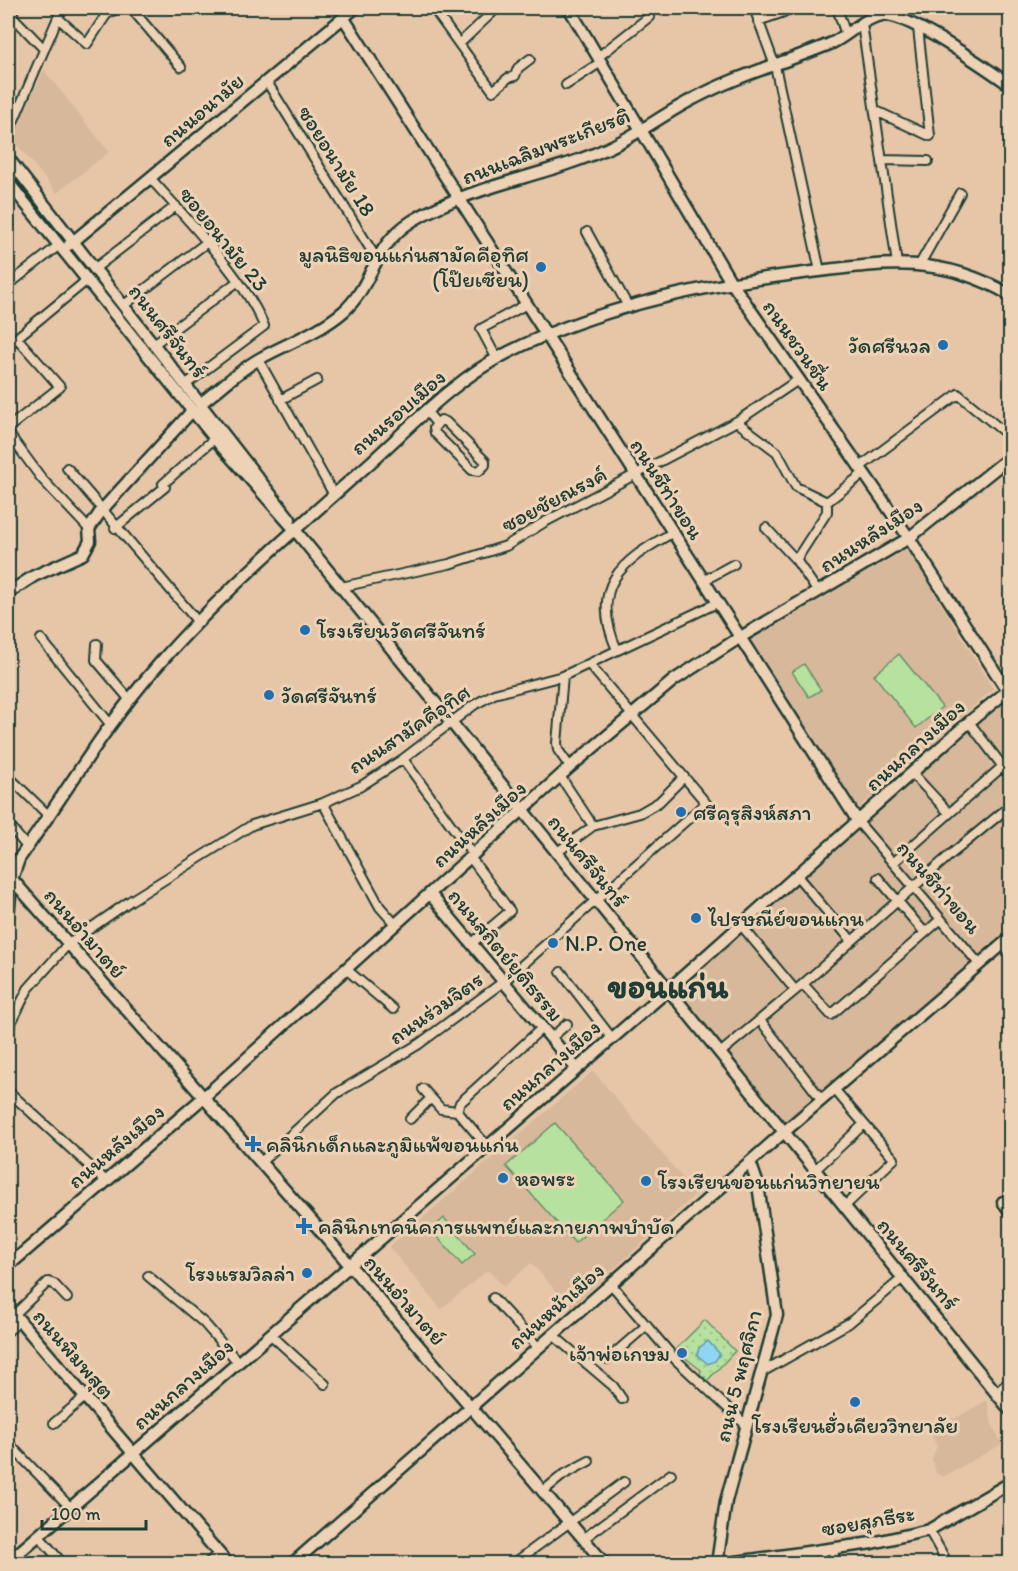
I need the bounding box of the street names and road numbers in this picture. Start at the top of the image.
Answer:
street label: ถนนอนามัย [155,67,249,153]
street label: ซอยอนามัย 18 [292,101,382,221]
street label: ถนนเฉลิมพระเกียรติ [458,101,634,191]
street label: ซอยอนามัย 23 [174,181,274,297]
street label: ถนนศรีจันทร์ [123,278,213,384]
street label: ถนนชวนชื่น [757,294,839,396]
street label: ถนนรอบเมือง [345,363,451,461]
street label: ถนนชีท่าขอน [624,433,710,545]
street label: ซอยชัยณรงค์ [497,460,611,538]
street label: ถนนหลังเมือง [814,492,928,578]
street label: ถนนสามัคคีอุทิศ [343,678,475,780]
street label: ถนนกลางเมือง [859,693,971,797]
street label: ถนนหลังเมือง [426,774,532,874]
street label: ถนนศรีจันทร์ [542,809,634,913]
street label: ถนนชีท่าขอน [891,835,987,939]
street label: ถนนอำมาตย์ [38,882,132,984]
street label: ถนนสถิตย์ยุติธรรม [442,883,570,1027]
street label: ถนนร่วมจิตร [383,966,489,1050]
street label: ถนนกลางเมือง [494,1014,606,1116]
street label: ถนนหลังเมือง [62,1098,170,1194]
street label: ถนนศรีจันทร์ [871,1212,965,1316]
street label: ถนนอำมาตย์ [358,1249,452,1351]
street label: ถนนหน้าเมือง [502,1257,610,1355]
street label: ถนนพิมพสุต [27,1303,121,1405]
street label: ถนน 5 พฤศจิกา [709,1307,767,1445]
street label: ถนนกลางเมือง [127,1333,239,1435]
street label: ซอยสุภธีระ [819,1500,917,1542]

